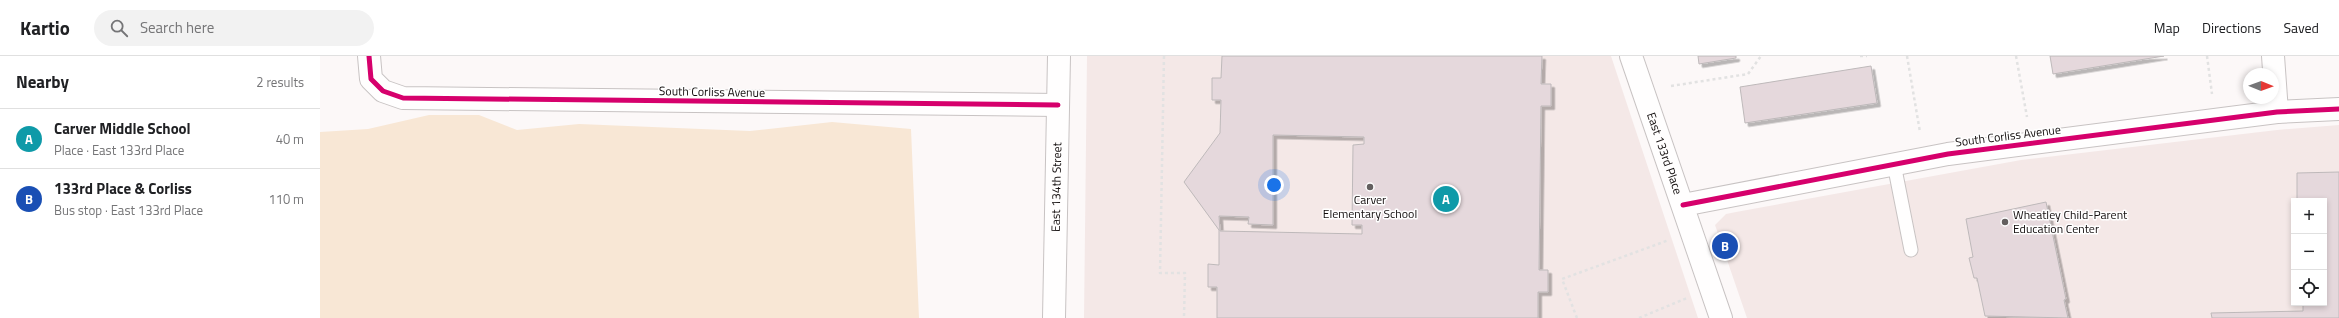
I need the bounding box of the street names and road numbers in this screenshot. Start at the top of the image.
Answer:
street label: South Corliss Avenue [659,81,765,102]
street label: East 133rd Place [1642,110,1688,197]
street label: South Corliss Avenue [1954,120,2062,151]
street label: East 134th Street [1046,141,1066,232]

